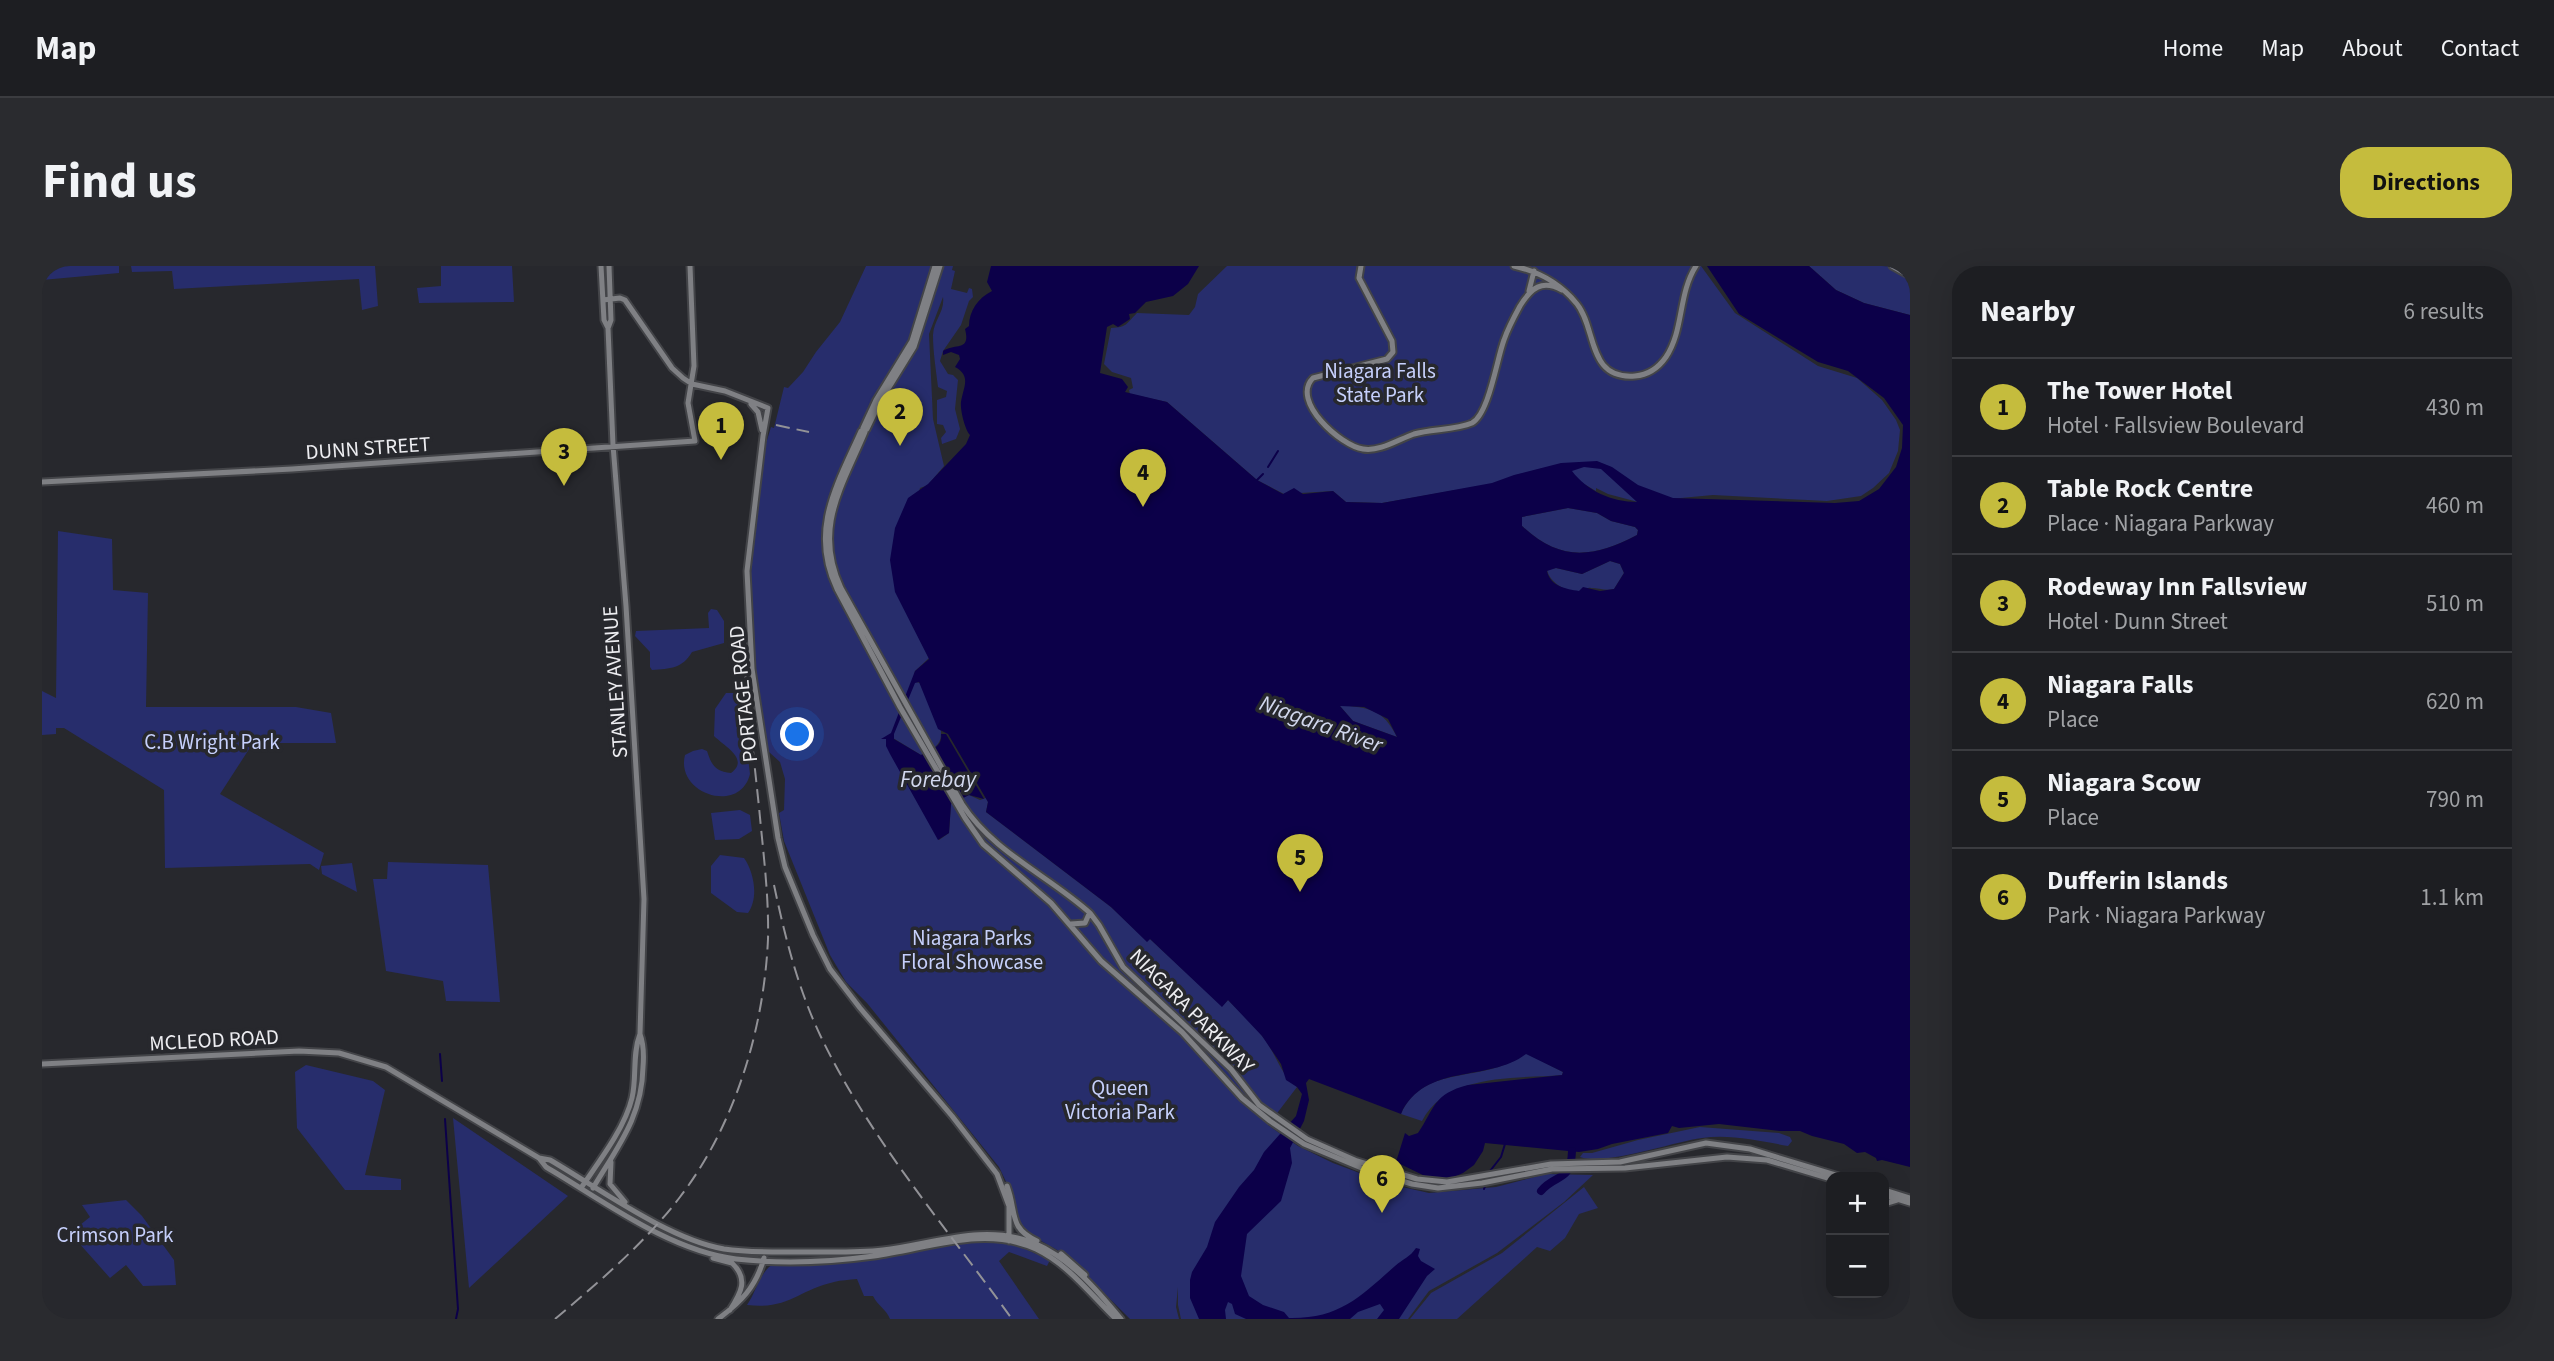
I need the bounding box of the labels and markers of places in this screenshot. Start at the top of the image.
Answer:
pin: 2 [877,388,923,446]
pin: 1 [698,402,744,460]
pin: 3 [541,428,587,486]
pin: 4 [1120,449,1166,507]
pin: 5 [1277,834,1323,892]
pin: 6 [1359,1155,1405,1213]

